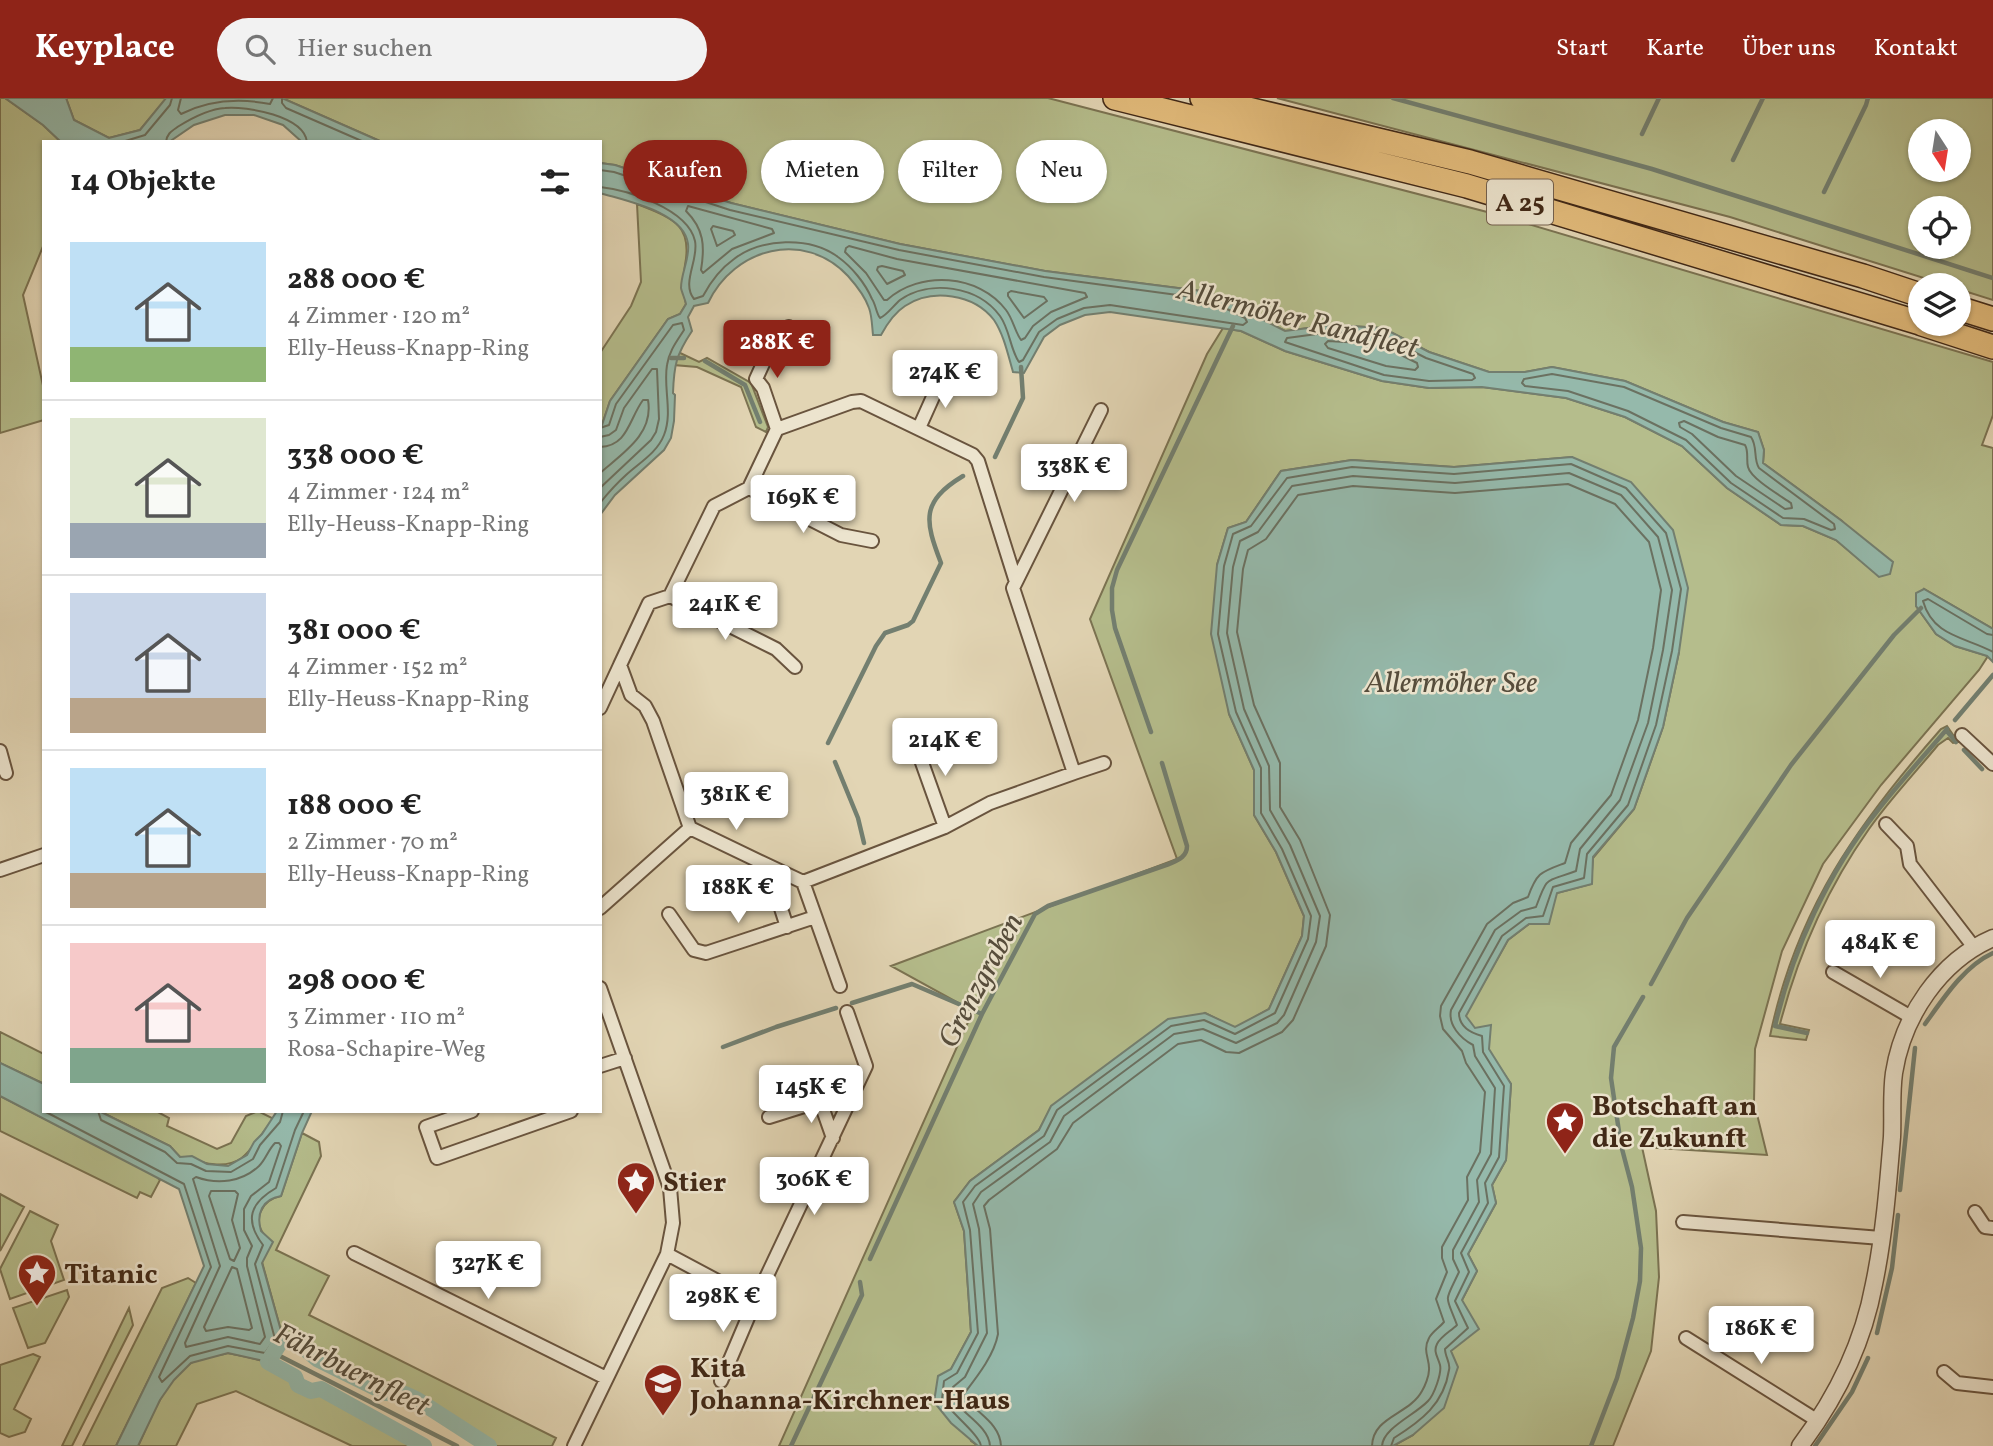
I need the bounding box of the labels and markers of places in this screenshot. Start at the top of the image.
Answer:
pin: 288K € [720,320,834,380]
pin: 274K € [888,350,1002,410]
pin: 338K € [1017,444,1131,504]
pin: 169K € [746,476,860,535]
pin: 241K € [668,582,782,642]
pin: 214K € [888,718,1002,778]
pin: 381K € [679,772,793,832]
pin: 188K € [681,866,795,925]
pin: 484K € [1823,920,1937,980]
pin: 145K € [754,1066,868,1125]
place label: Botschaft an die Zukunft [1592,1088,1757,1159]
place icon: Botschaft an die Zukunft [1544,1100,1586,1155]
pin: 306K € [757,1158,871,1217]
place icon: Stier [615,1160,657,1215]
place label: Stier [663,1164,726,1203]
pin: 327K € [431,1242,545,1301]
place icon: Titanic [16,1252,58,1307]
place label: Titanic [64,1256,158,1295]
pin: 298K € [666,1274,780,1334]
pin: 186K € [1704,1306,1818,1366]
place label: Kita Johanna-Kirchner-Haus [689,1350,1010,1421]
school or university icon: Kita Johanna-Kirchner-Haus [642,1362,684,1417]

